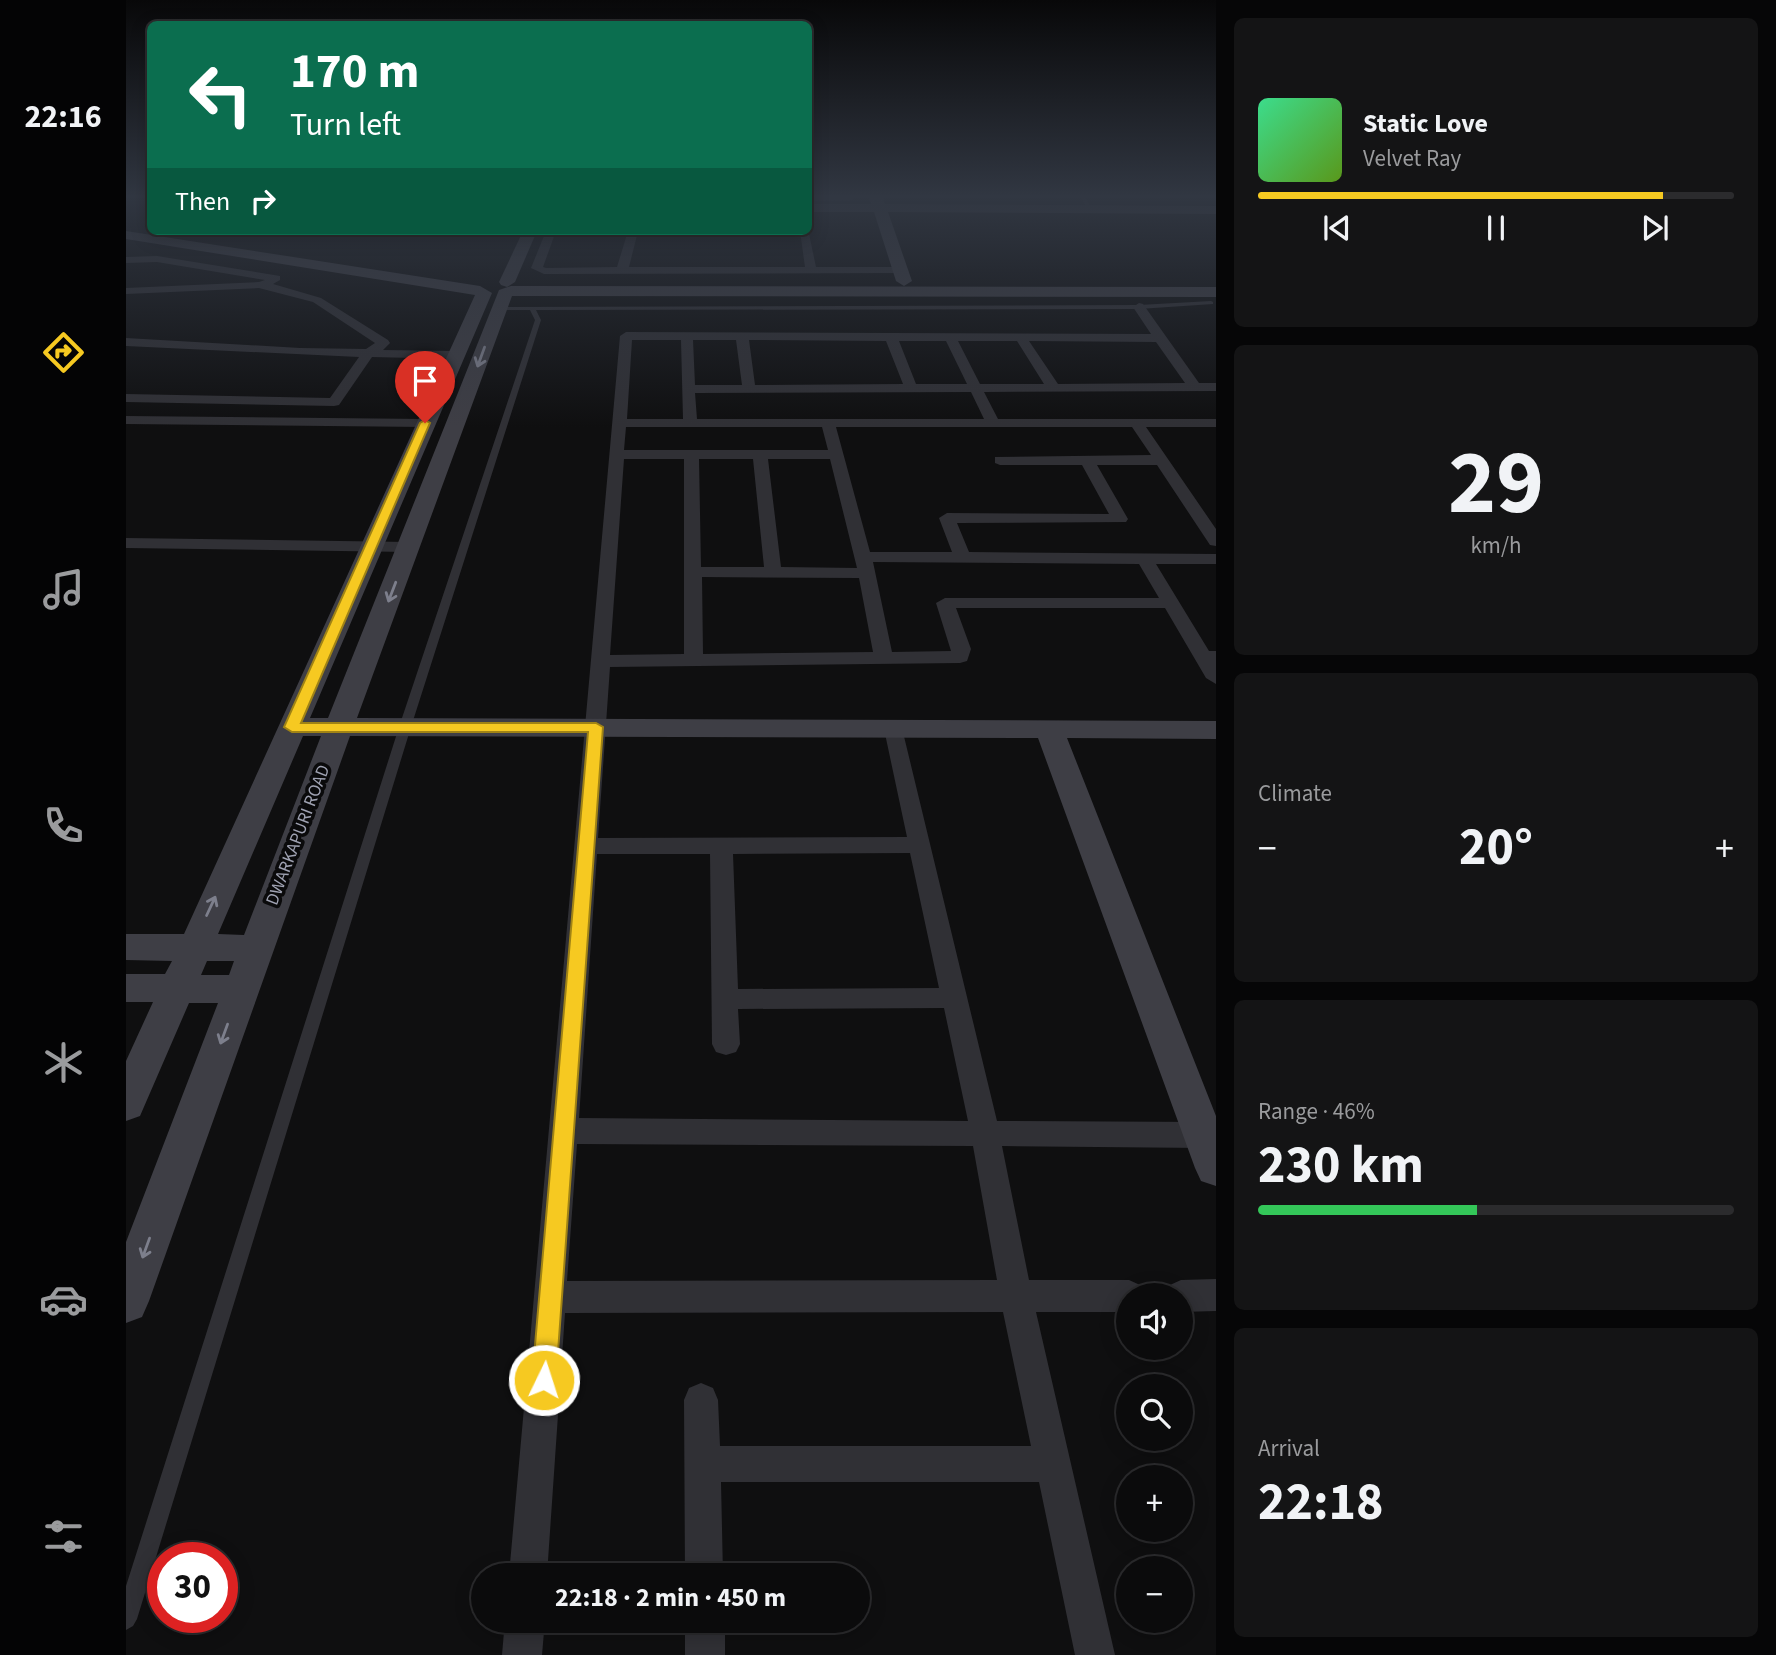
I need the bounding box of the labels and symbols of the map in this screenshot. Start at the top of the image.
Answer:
one-way arrow [474,345,486,367]
pin [395,351,455,423]
one-way arrow [384,581,397,603]
street label: DWARKAPURI ROAD [260,761,336,909]
one-way arrow [205,896,219,917]
one-way arrow [217,1022,229,1044]
one-way arrow [138,1236,151,1258]
position arrow [507,1343,581,1417]
speed limit sign: 30 [147,1542,238,1633]

